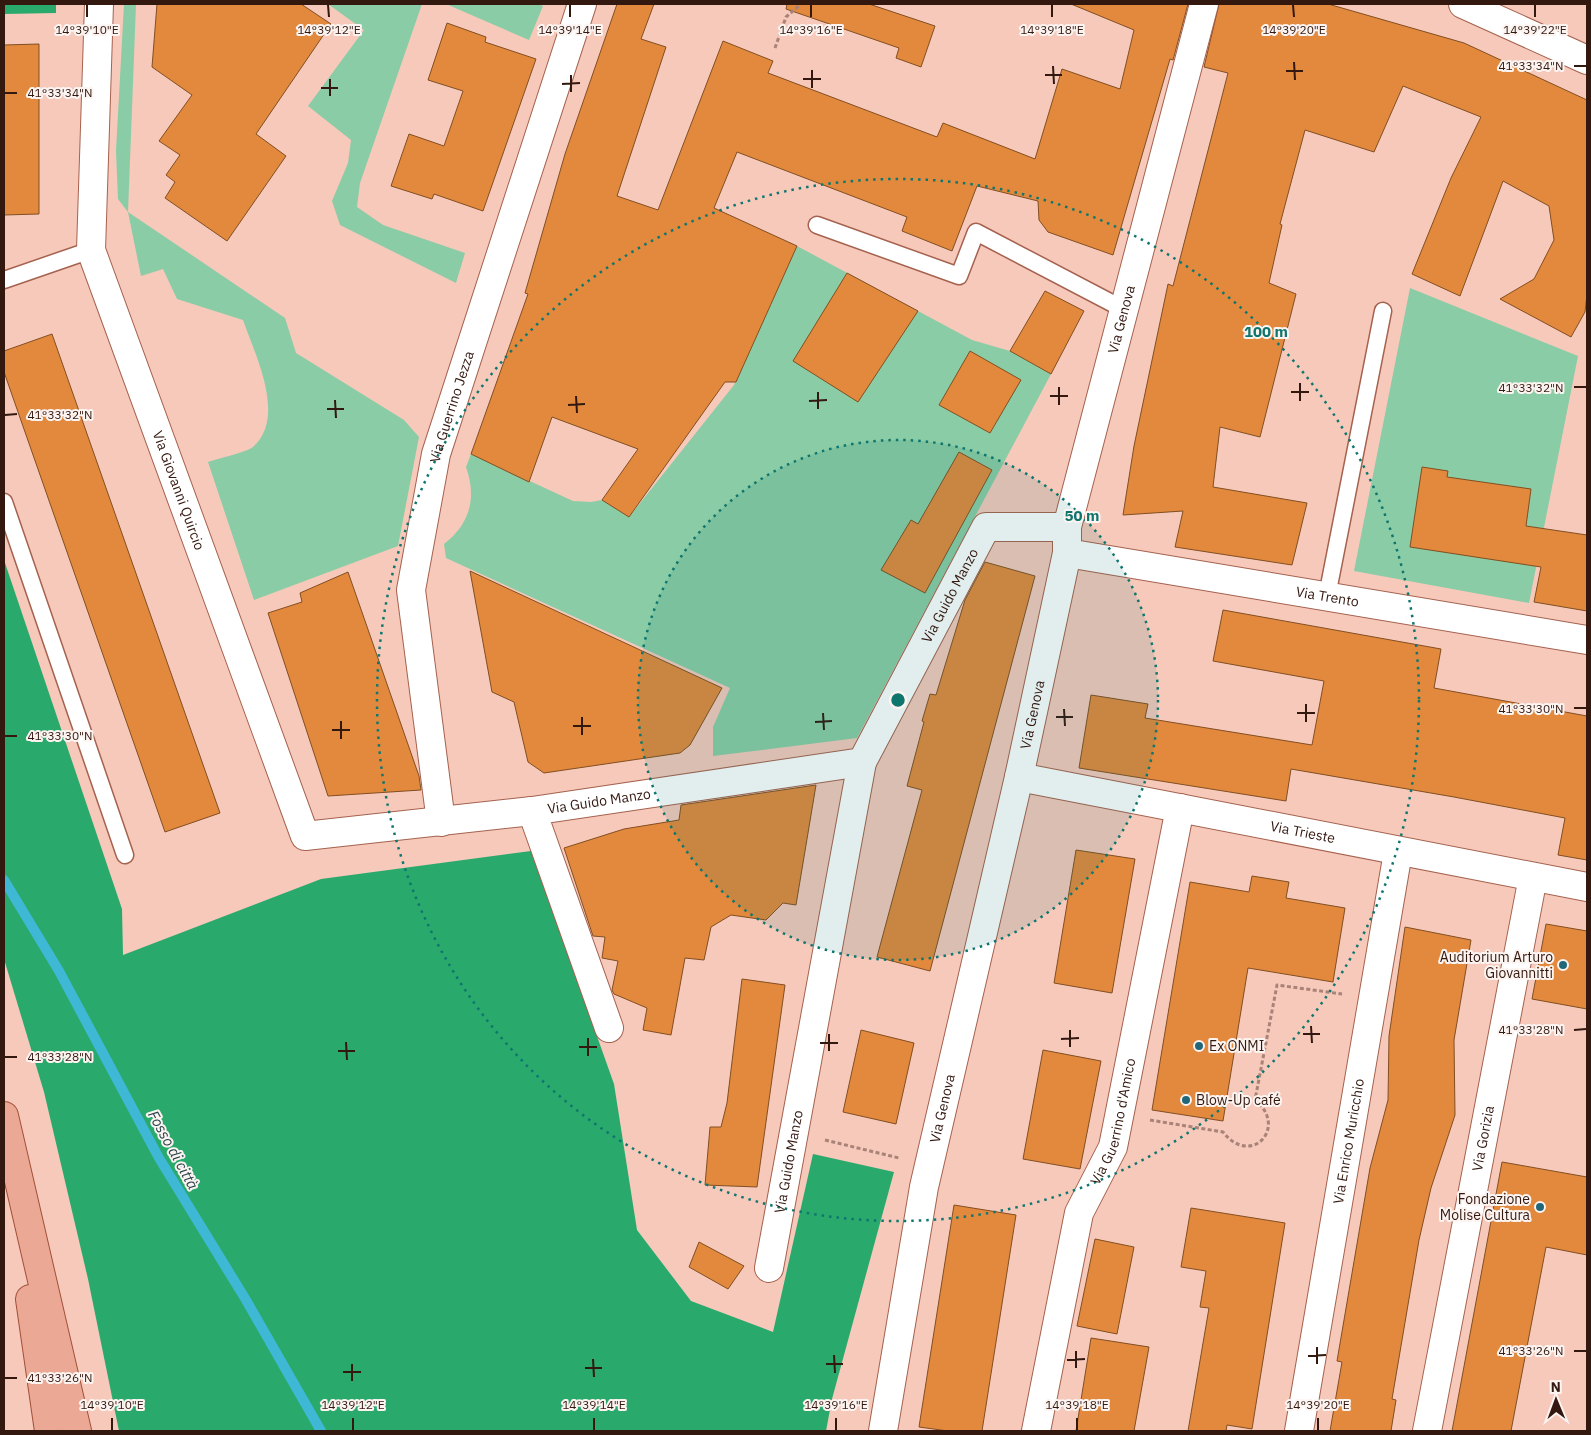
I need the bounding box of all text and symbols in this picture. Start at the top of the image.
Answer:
text: 14°39'10"E [55,22,119,37]
text: 14°39'12"E [297,22,361,37]
text: 14°39'14"E [538,22,602,37]
text: 14°39'16"E [779,22,843,37]
text: 14°39'18"E [1020,22,1084,37]
text: 14°39'20"E [1262,22,1326,37]
text: 14°39'22"E [1503,22,1567,37]
text: 41°33'34"N [1498,58,1564,73]
text: 41°33'34"N [27,85,93,100]
street label: Via Genova [1104,283,1139,356]
text: 100 m [1244,322,1288,341]
street label: Via Guerrino Jezza [426,348,478,464]
text: 41°33'32"N [1498,380,1564,395]
text: 41°33'32"N [27,407,93,422]
street label: Via Giovanni Quircio [149,428,209,553]
text: 50 m [1065,506,1099,525]
street label: Via Guido Manzo [917,545,982,646]
street label: Via Trento [1295,582,1360,611]
street label: Via Genova [1016,678,1049,751]
centre of rings [889,691,907,709]
text: 41°33'30"N [1498,701,1564,716]
text: 41°33'30"N [27,728,93,743]
street label: Via Guido Manzo [546,784,652,818]
street label: Via Trieste [1269,817,1337,847]
place label: Auditorium Arturo Giovannitti [1440,948,1553,982]
marker: Auditorium Arturo Giovannitti [1557,959,1569,971]
text: 41°33'28"N [1498,1022,1564,1037]
place label: Ex ONMI [1209,1037,1264,1055]
marker: Ex ONMI [1193,1040,1205,1052]
text: 41°33'28"N [27,1049,93,1064]
street label: Via Guerrino d'Amico [1086,1057,1139,1188]
street label: Via Genova [925,1072,959,1145]
street label: Via Enrico Muricchio [1329,1077,1368,1205]
place label: Blow-Up café [1196,1091,1281,1109]
marker: Blow-Up café [1180,1094,1192,1106]
street label: Via Gorizia [1468,1103,1498,1173]
water label: Fosso di città [144,1107,203,1193]
street label: Via Guido Manzo [770,1109,807,1215]
place label: Fondazione Molise Cultura [1440,1190,1531,1224]
marker: Fondazione Molise Cultura [1534,1201,1546,1213]
text: 41°33'26"N [1498,1343,1564,1358]
text: 41°33'26"N [27,1370,93,1385]
north arrow [1531,1375,1581,1425]
text: N [1551,1378,1561,1396]
text: 14°39'10"E [80,1397,144,1412]
text: 14°39'12"E [321,1397,385,1412]
text: 14°39'14"E [562,1397,626,1412]
text: 14°39'16"E [804,1397,868,1412]
text: 14°39'18"E [1045,1397,1109,1412]
text: 14°39'20"E [1286,1397,1350,1412]

